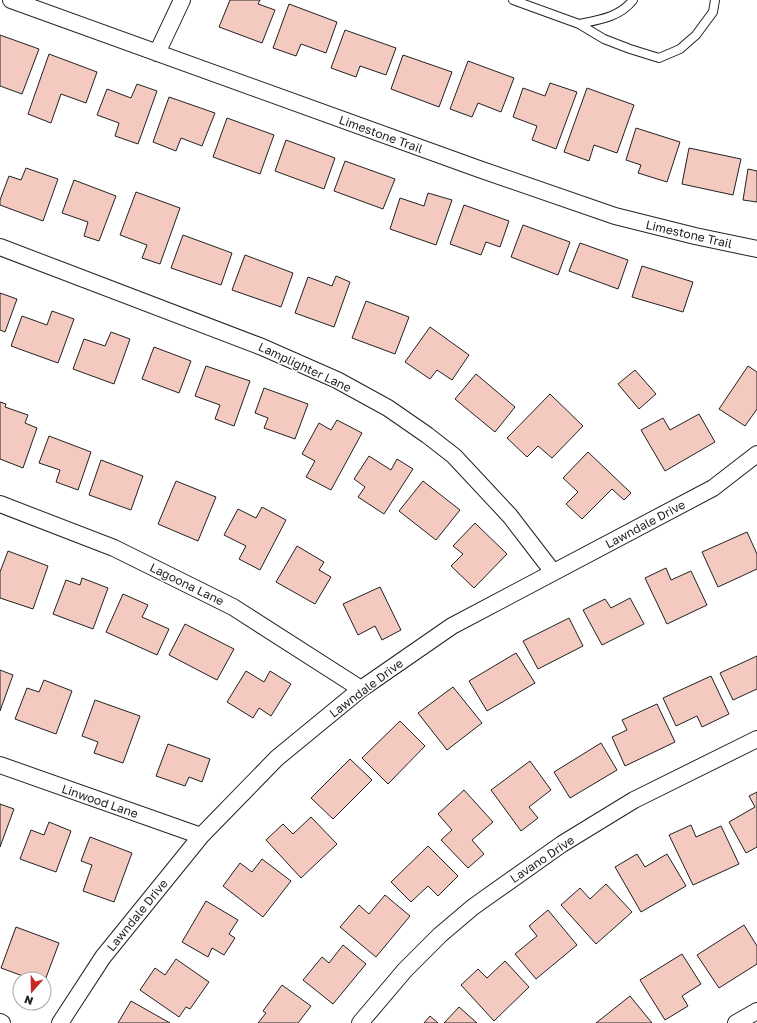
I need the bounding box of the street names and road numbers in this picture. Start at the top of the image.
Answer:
street label: Limestone Trail [337,112,425,156]
street label: Limestone Trail [644,217,734,251]
street label: Lamplighter Lane [256,339,354,395]
street label: Lawndale Drive [602,497,688,551]
street label: Lagoona Lane [147,560,227,608]
street label: Lawndale Drive [326,655,406,721]
street label: Linwood Lane [60,781,140,821]
street label: Lavano Drive [507,832,577,886]
street label: Lawndale Drive [103,876,171,954]

